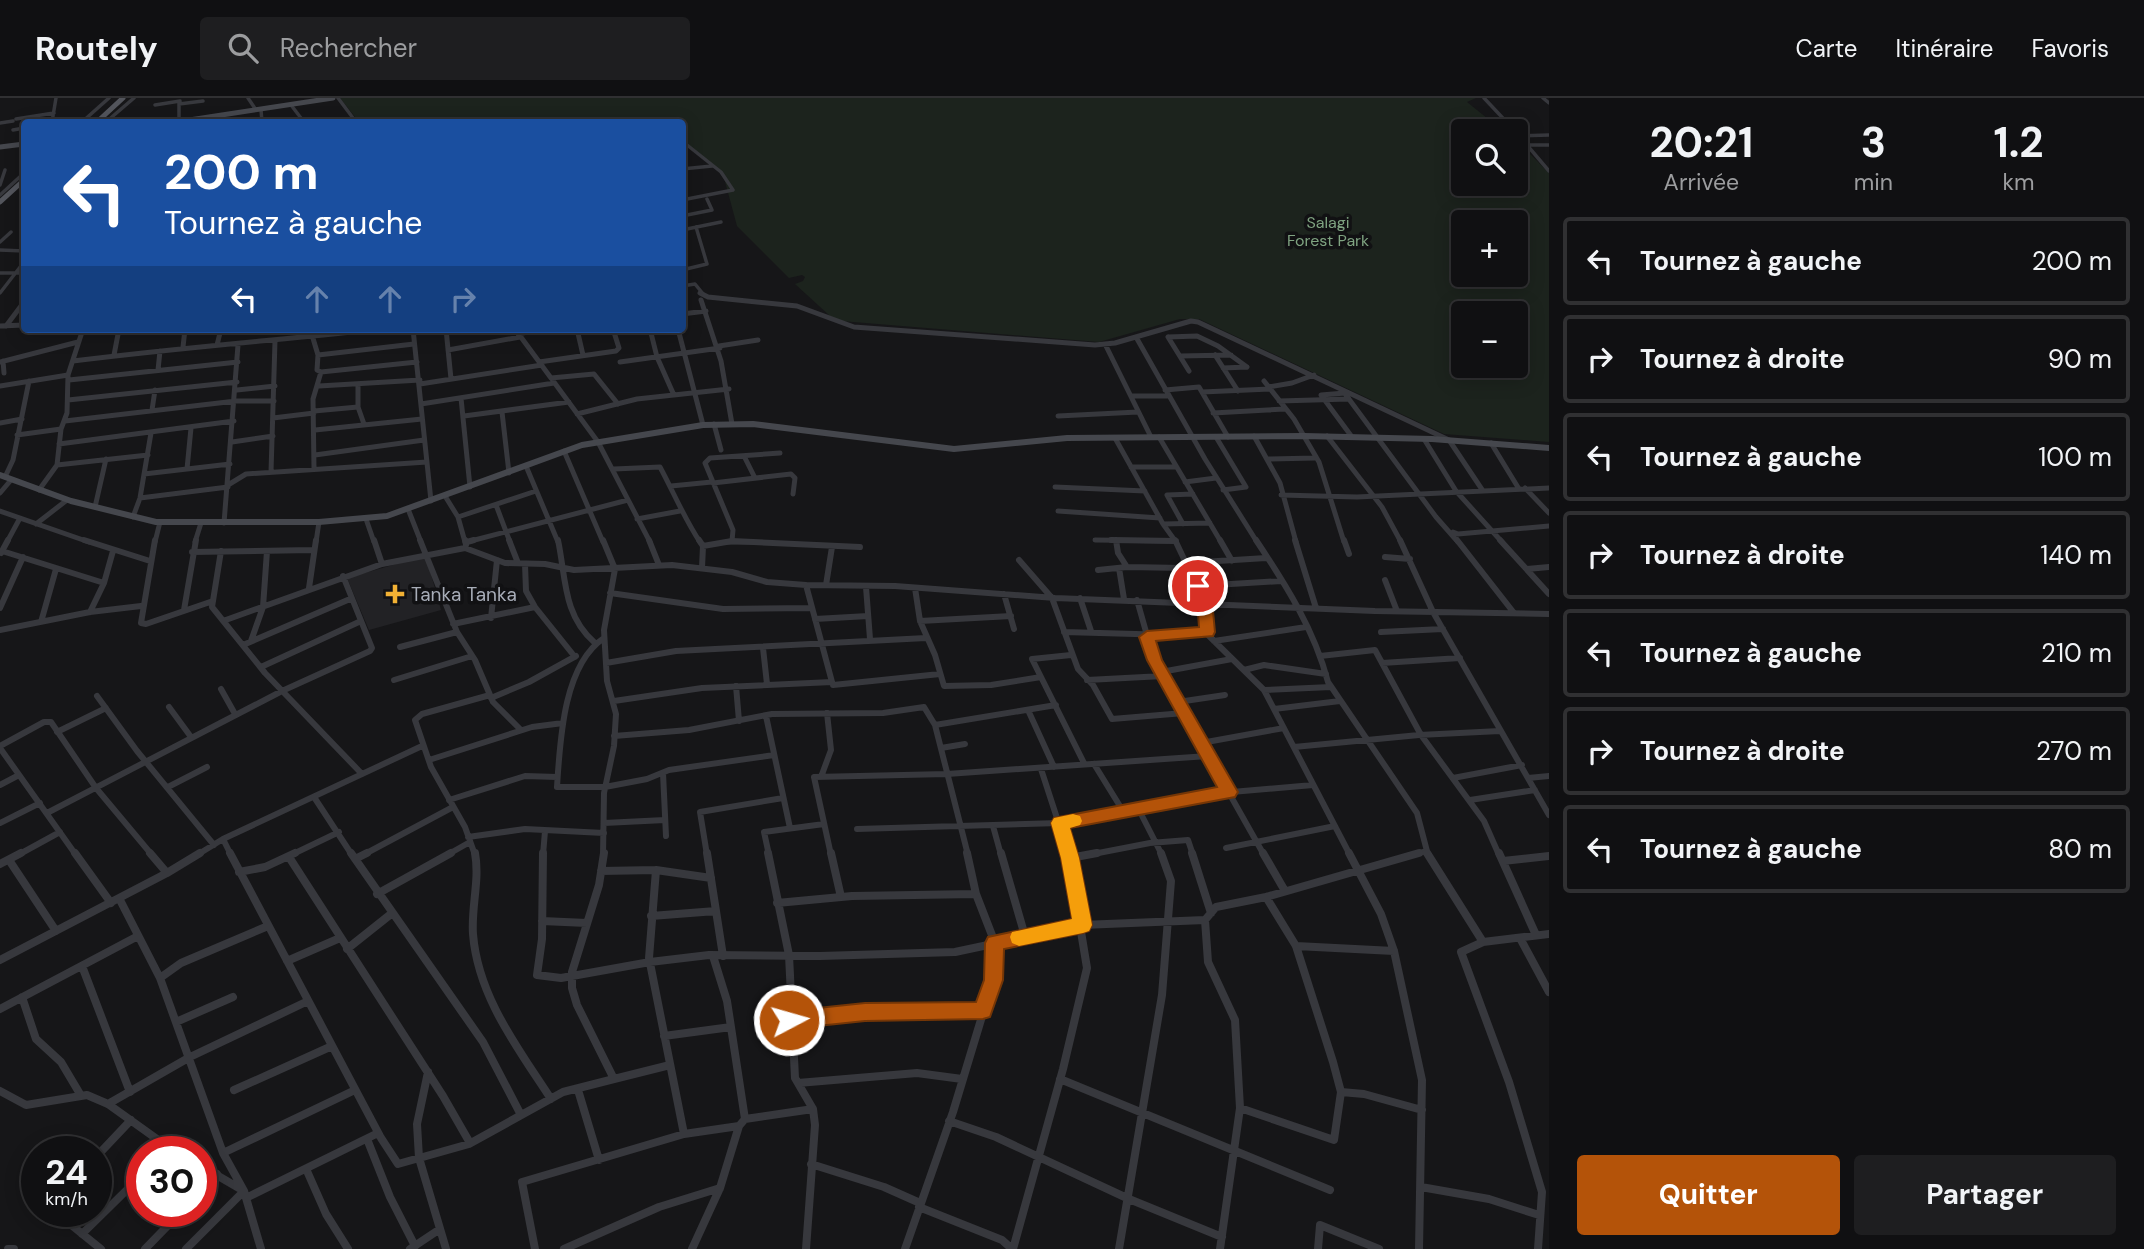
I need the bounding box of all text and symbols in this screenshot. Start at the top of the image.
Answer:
search box [200,17,690,80]
text: Routely [35,27,158,70]
icon: search [224,29,262,67]
text: Rechercher [280,31,417,65]
text: Carte [1796,33,1857,64]
text: Itinéraire [1895,33,1993,64]
text: Favoris [2031,33,2109,64]
text: 20:21 [1649,115,1753,170]
text: 3 [1861,115,1886,170]
text: 1.2 [1993,115,2044,170]
map controls [1451,119,1528,378]
button: search [1451,119,1528,196]
text: 200 m [164,140,319,204]
icon: left [49,147,140,238]
text: Arrivée [1664,167,1739,197]
text: min [1854,167,1893,197]
text: km [2002,167,2035,197]
text: Tournez à gauche [164,202,422,244]
button: + [1451,210,1528,287]
park label: Salagi Forest Park [1287,212,1369,251]
icon: left [1581,242,1619,280]
text: Tournez à gauche [1640,244,1862,278]
text: 200 m [2032,244,2112,278]
icon: left [225,280,263,318]
icon: ahead [298,280,336,318]
icon: ahead [371,280,409,318]
icon: right [444,280,482,318]
button: − [1451,301,1528,378]
icon: right [1581,340,1619,378]
text: Tournez à droite [1640,342,1845,376]
text: 90 m [2048,342,2112,376]
icon: left [1581,438,1619,476]
text: Tournez à gauche [1640,440,1862,474]
text: 100 m [2038,440,2112,474]
icon: right [1581,536,1619,574]
text: Tournez à droite [1640,538,1845,572]
text: 140 m [2040,538,2112,572]
pin [1168,556,1228,616]
icon: arrive [1179,567,1217,605]
place label: Tanka Tanka [411,582,517,607]
marker: Tanka Tanka [385,584,405,604]
icon: left [1581,634,1619,672]
text: Tournez à gauche [1640,636,1862,670]
text: 210 m [2041,636,2112,670]
icon: right [1581,732,1619,770]
text: Tournez à droite [1640,734,1845,768]
text: 270 m [2036,734,2112,768]
icon: left [1581,830,1619,868]
text: Tournez à gauche [1640,832,1862,866]
text: 80 m [2048,832,2112,866]
position arrow [752,983,826,1057]
speed limit sign: 30 [126,1136,217,1227]
text: 24 [45,1149,88,1195]
button: Quitter [1577,1155,1840,1235]
button: Partager [1854,1155,2116,1235]
text: km/h [45,1187,88,1211]

